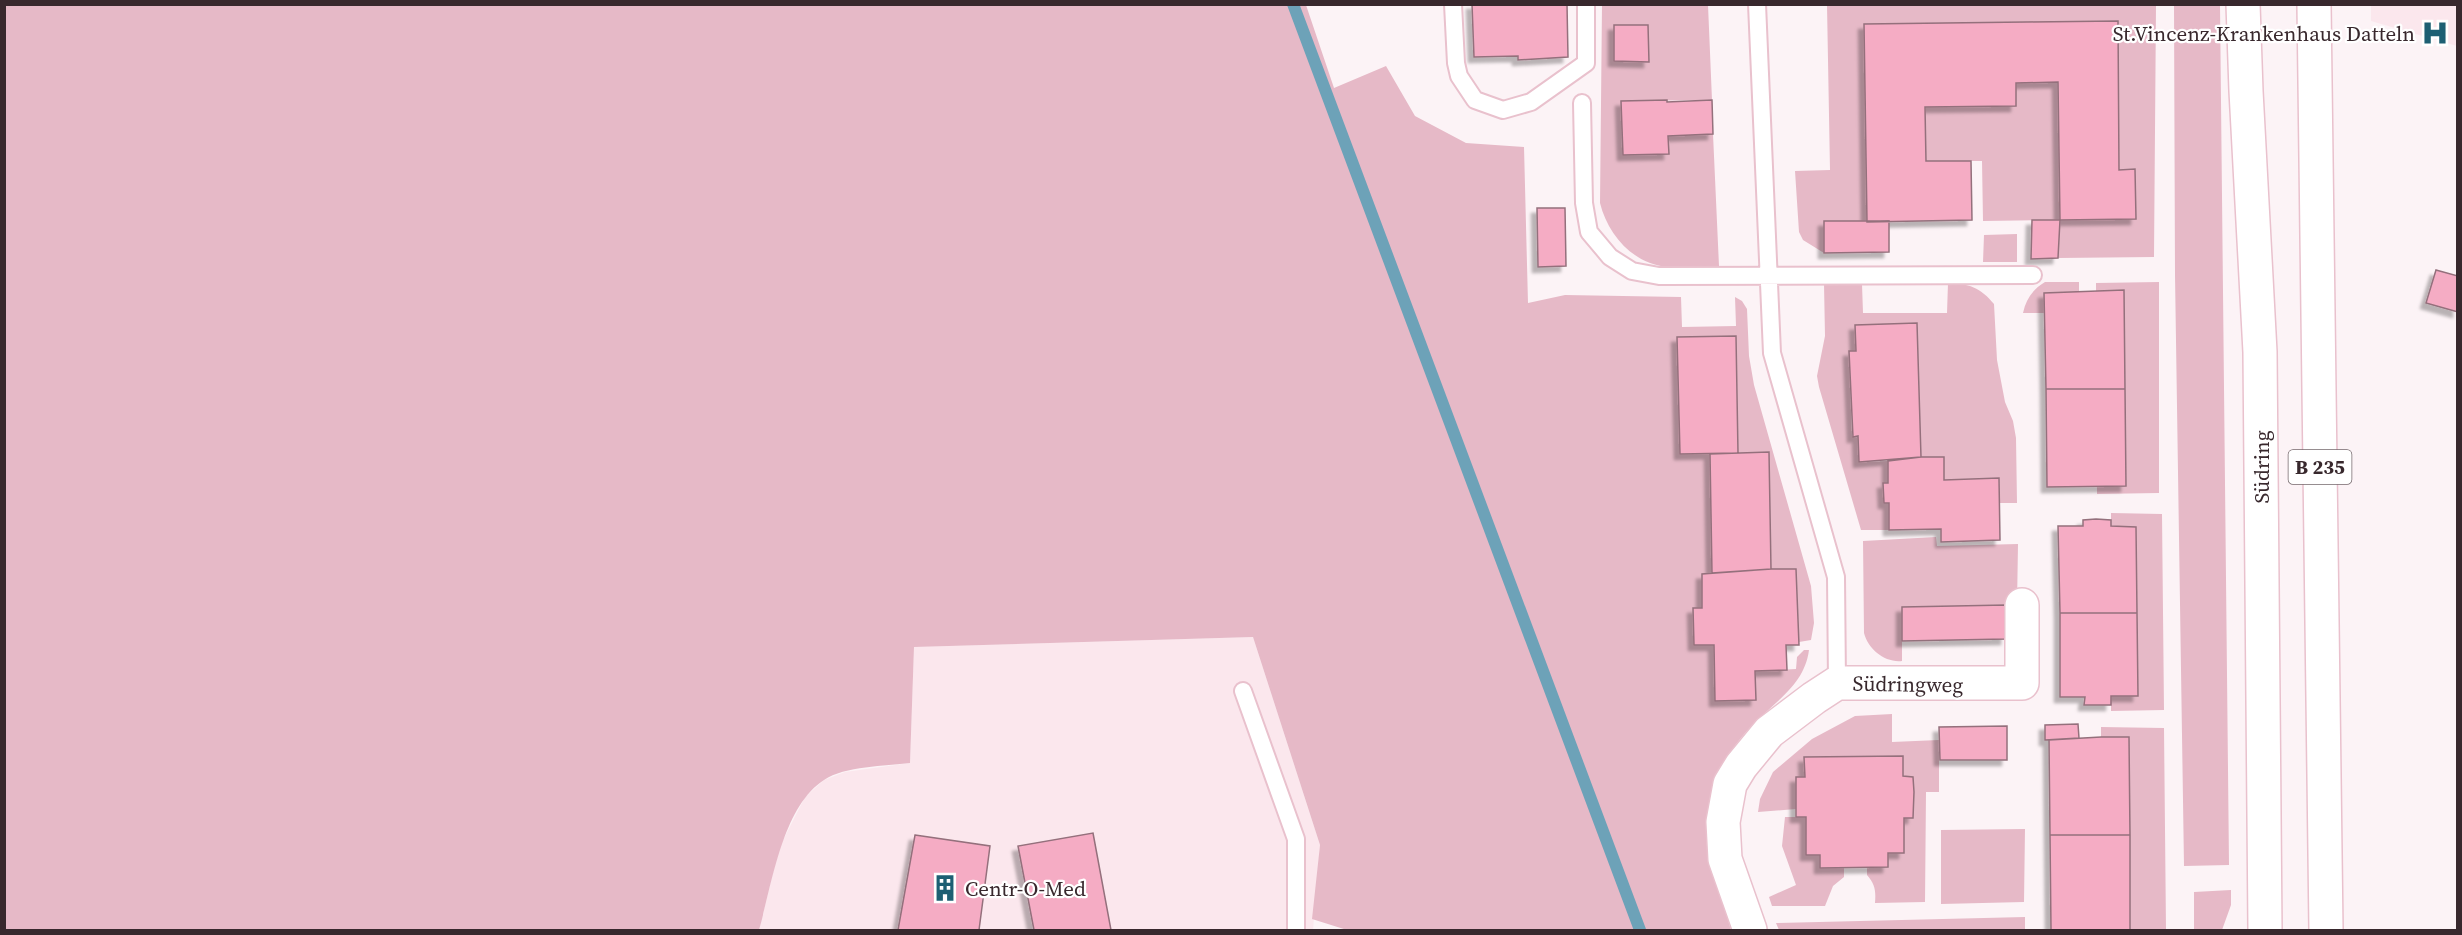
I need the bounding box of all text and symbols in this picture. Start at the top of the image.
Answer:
hospital icon: St.Vincenz-Krankenhaus Datteln [2420,18,2450,48]
place label: St.Vincenz-Krankenhaus Datteln [2113,19,2415,48]
street label: Südring [2247,430,2276,504]
road number: B 235 [2288,450,2352,484]
street label: Südringweg [1852,669,1964,699]
building icon: Centr-O-Med [930,873,960,903]
place label: Centr-O-Med [965,874,1086,903]

